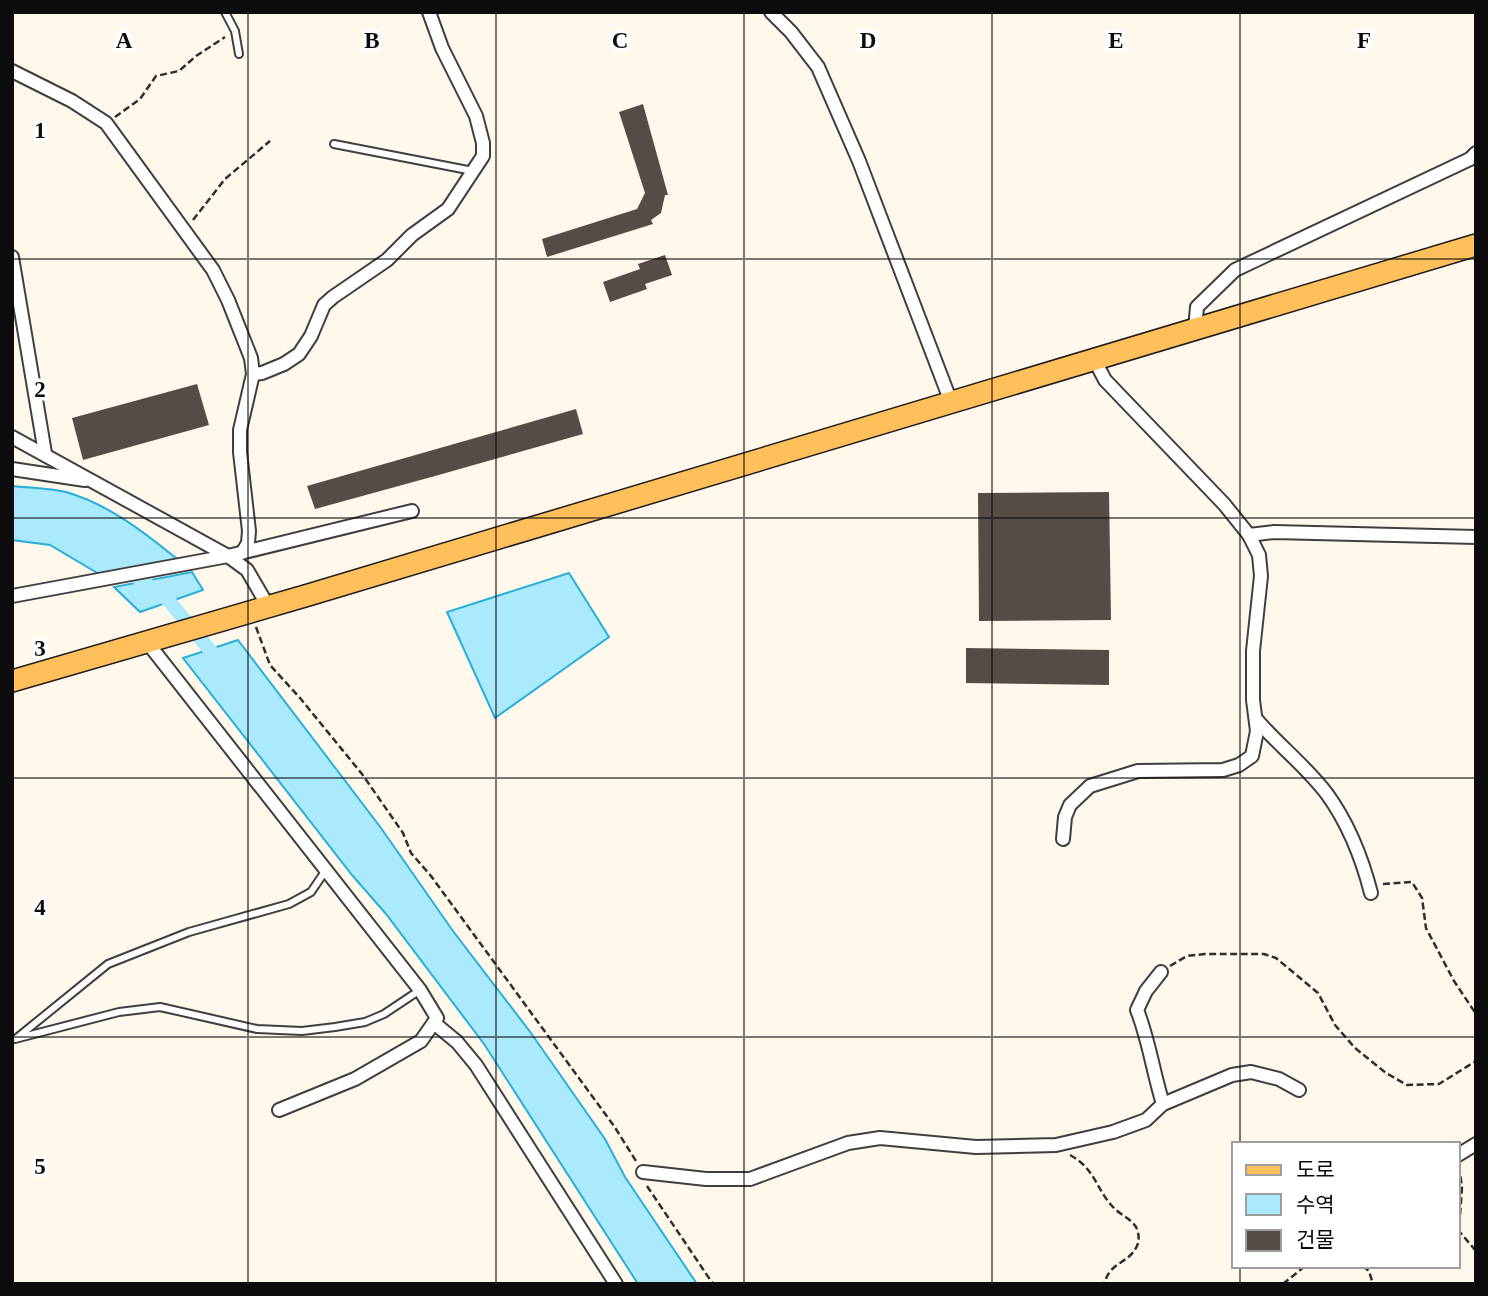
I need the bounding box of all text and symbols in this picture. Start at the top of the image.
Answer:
text: A [116,28,133,53]
text: B [364,28,380,53]
text: C [612,28,628,53]
text: D [860,28,876,53]
text: E [1108,28,1124,53]
text: F [1357,28,1371,53]
text: 1 [34,118,46,143]
text: 2 [34,377,46,402]
text: 3 [34,636,46,661]
text: 4 [34,895,46,920]
legend [1232,1142,1460,1268]
text: 5 [34,1154,46,1179]
text: 도로 [1296,1158,1335,1182]
text: 수역 [1296,1193,1335,1217]
text: 건물 [1296,1228,1335,1252]

